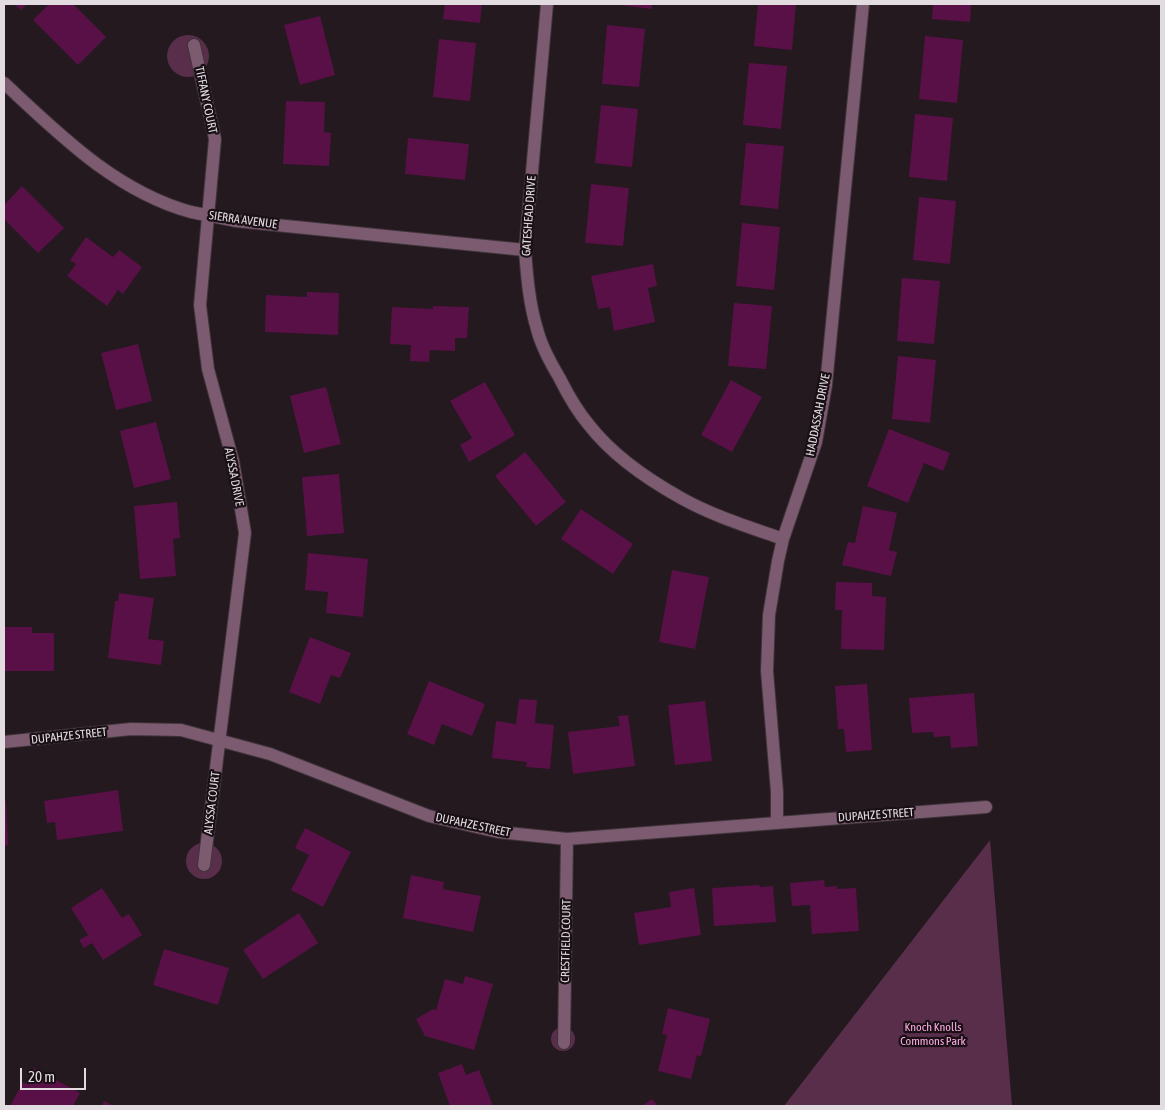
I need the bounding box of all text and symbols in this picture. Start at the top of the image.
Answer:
street label: TIFFANY COURT [192,65,220,135]
street label: GATESHEAD DRIVE [519,175,539,257]
street label: SIERRA AVENUE [208,208,278,232]
street label: HADDASSAH DRIVE [803,373,833,457]
street label: ALYSSA DRIVE [221,446,247,508]
street label: DUPAHZE STREET [30,725,108,747]
street label: ALYSSA COURT [201,771,223,835]
street label: DUPAHZE STREET [838,805,914,825]
street label: DUPAHZE STREET [434,810,512,840]
street label: CRESTFIELD COURT [558,899,574,983]
park label: Knoch Knolls Commons Park [900,1020,966,1048]
scale bar [22,1058,89,1090]
text: 20 m [28,1068,55,1085]

